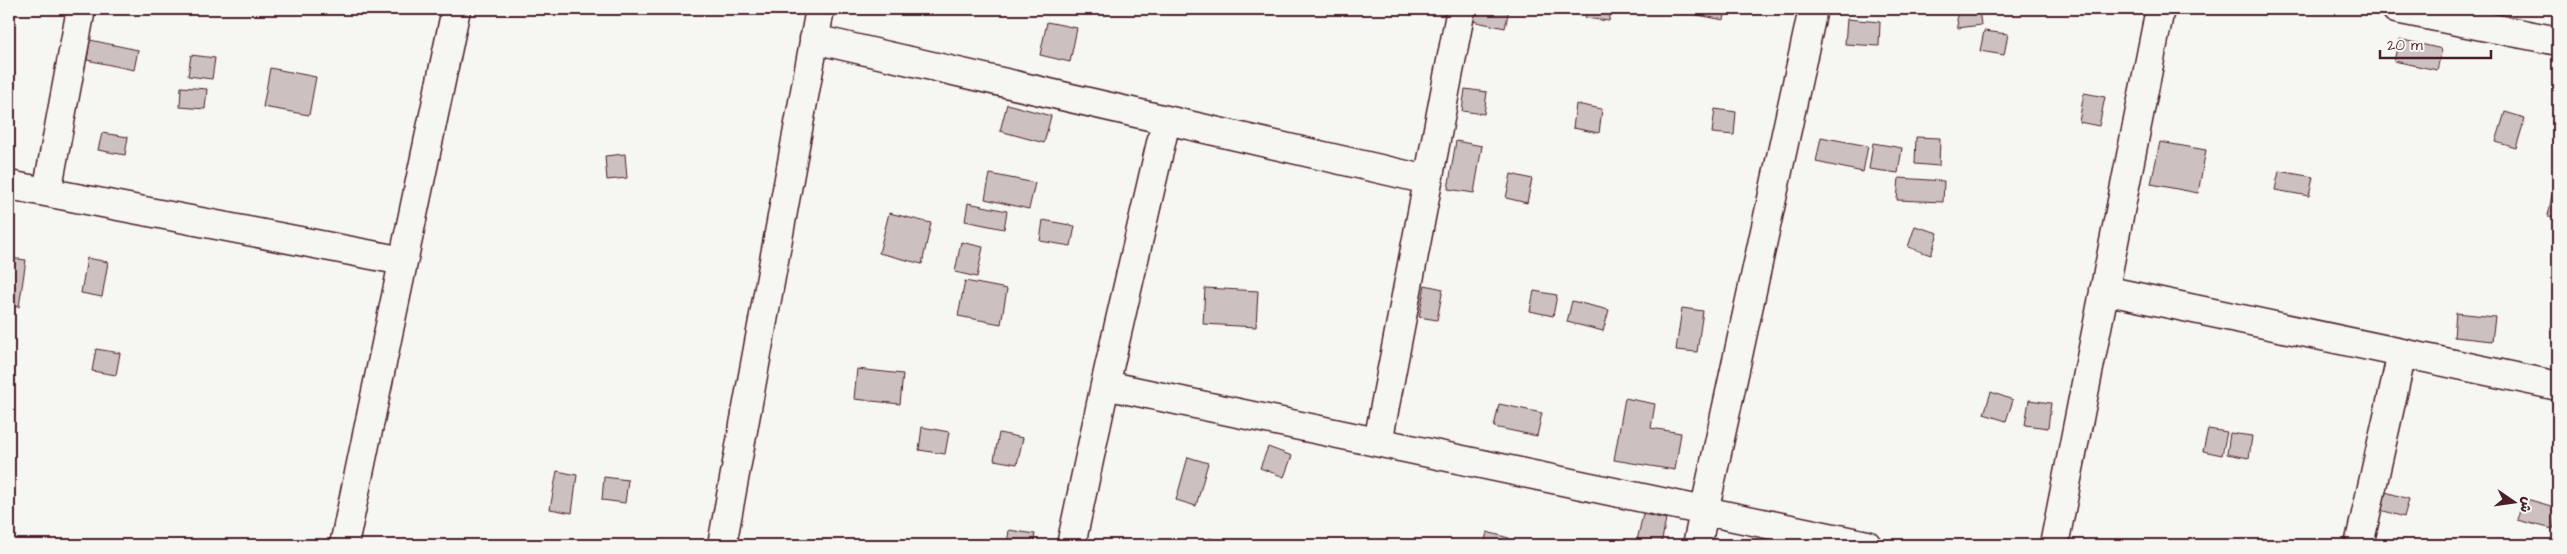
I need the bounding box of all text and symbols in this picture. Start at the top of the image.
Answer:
scale bar [2380,28,2491,60]
text: 20 m [2387,35,2423,56]
north arrow [2490,476,2540,526]
text: ش [2514,495,2537,514]

